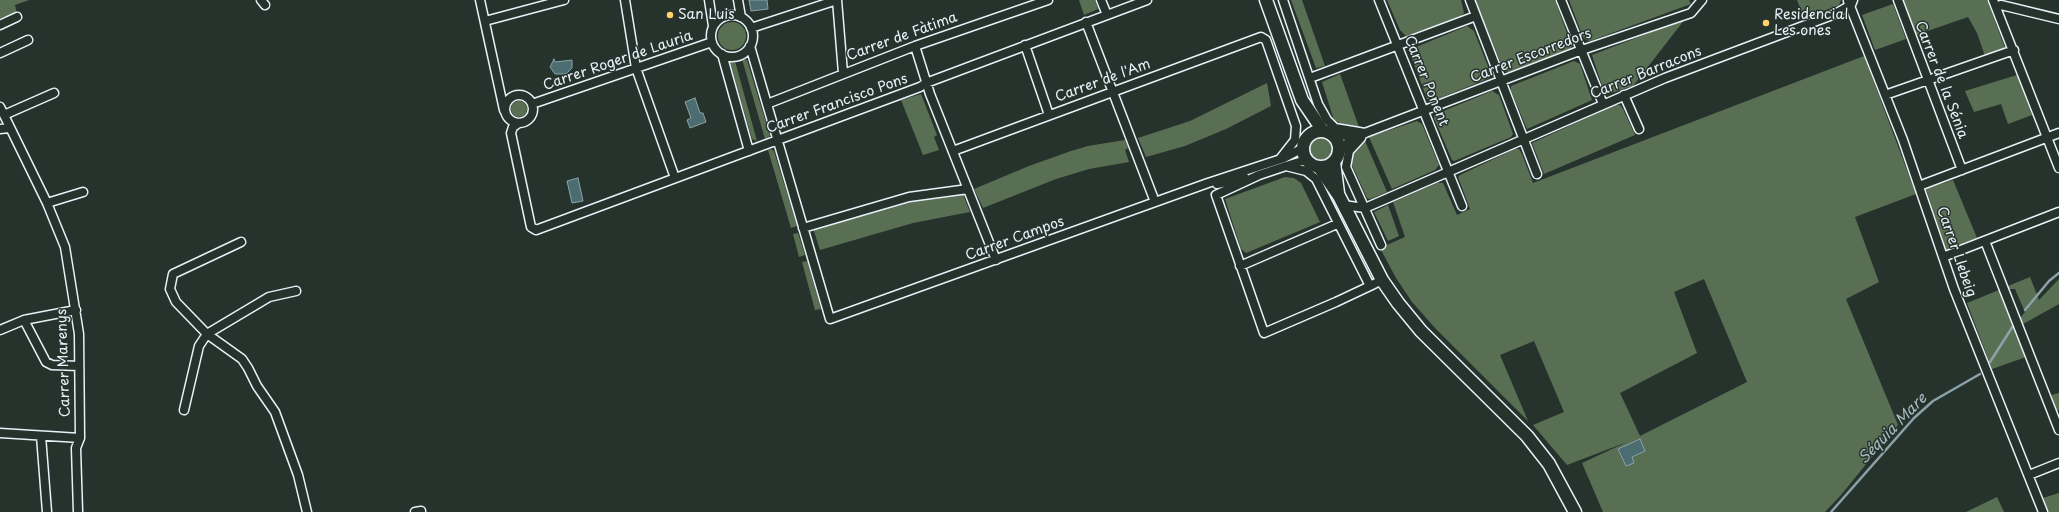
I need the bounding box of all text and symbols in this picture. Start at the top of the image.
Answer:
place label: San Luis [678,7,735,23]
place label: Residencial Les ones [1774,7,1848,40]
street label: Carrer de Fàtima [844,9,960,65]
marker: San Luis [665,10,675,20]
marker: Residencial Les ones [1761,18,1771,28]
street label: Carrer de la Sénia [1911,19,1971,141]
street label: Carrer Escorredors [1468,25,1594,87]
street label: Carrer Roger de Lauria [541,28,695,94]
street label: Carrer Ponent [1400,33,1452,129]
street label: Carrer Barracons [1588,43,1704,103]
street label: Carrer de l'Am [1053,56,1153,106]
street label: Carrer Francisco Pons [764,71,910,137]
street label: Carrer Llebeig [1933,205,1979,299]
street label: Carrer Campos [963,213,1067,265]
street label: Carrer Marenys [54,309,74,417]
water label: Séquia Mare [1855,390,1931,468]

